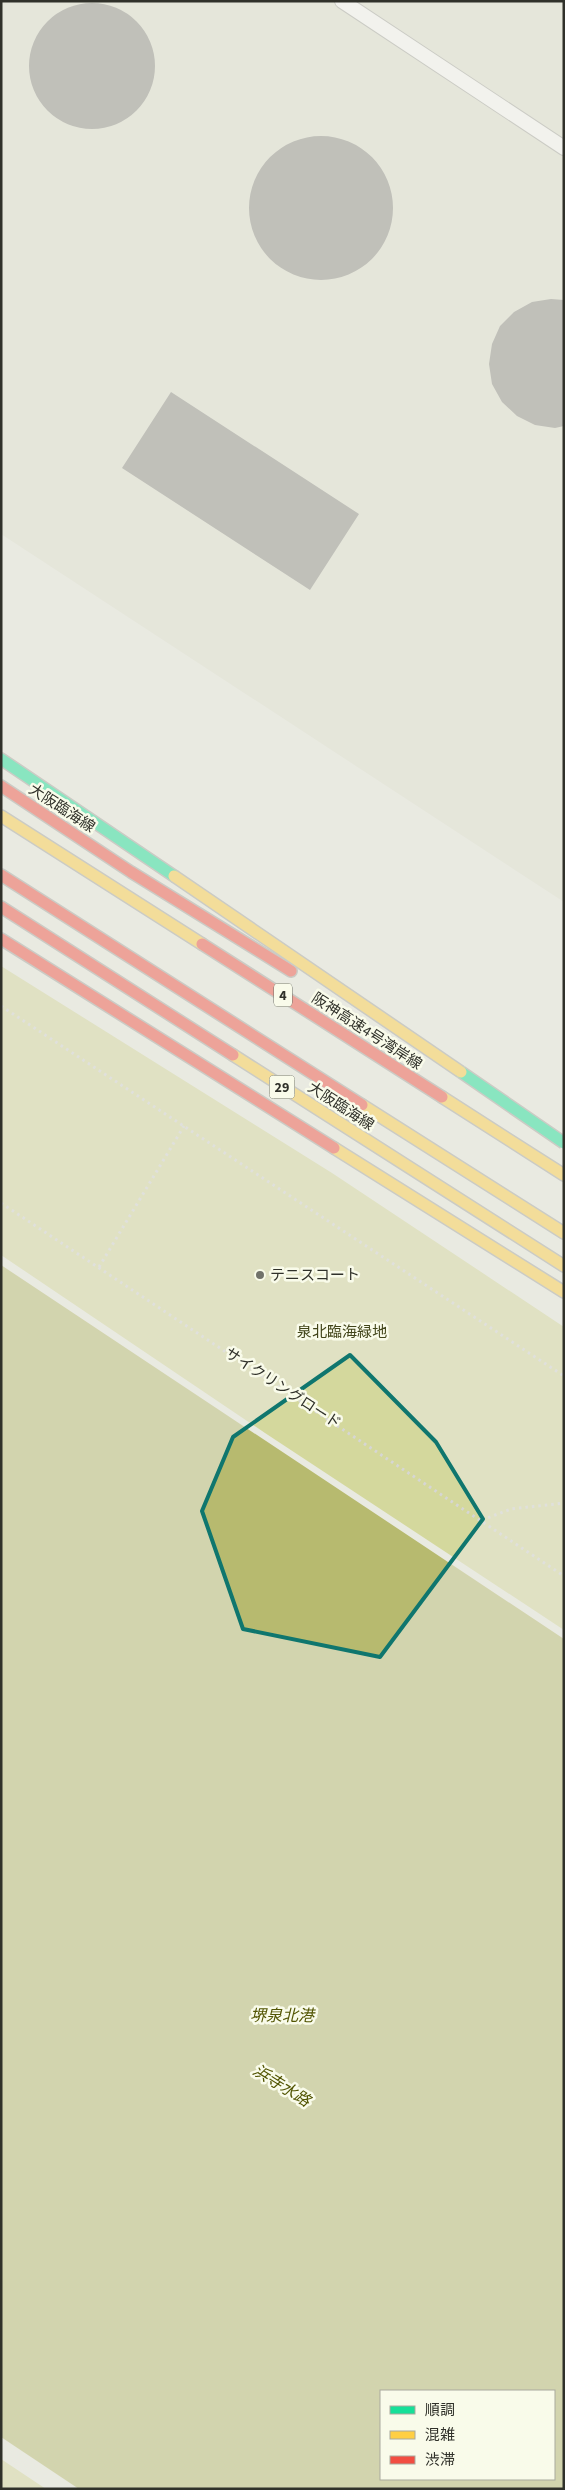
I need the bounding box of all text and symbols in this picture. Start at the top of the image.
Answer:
street label: 大阪臨海線 [25,779,99,838]
road number: 4 [274,984,292,1006]
street label: 阪神高速4号湾岸線 [308,988,426,1075]
road number: 29 [270,1076,294,1098]
street label: 大阪臨海線 [304,1077,378,1136]
place label: テニスコート [270,1265,360,1286]
marker: テニスコート [254,1269,266,1281]
park label: 泉北臨海緑地 [297,1322,387,1343]
street label: サイクリングロード [221,1343,345,1434]
water label: 堺泉北港 [250,2005,316,2027]
water label: 浜寺水路 [248,2060,316,2113]
legend [380,2390,555,2480]
text: 順調 [425,2400,455,2421]
text: 混雑 [425,2425,455,2446]
text: 渋滞 [425,2450,455,2471]

